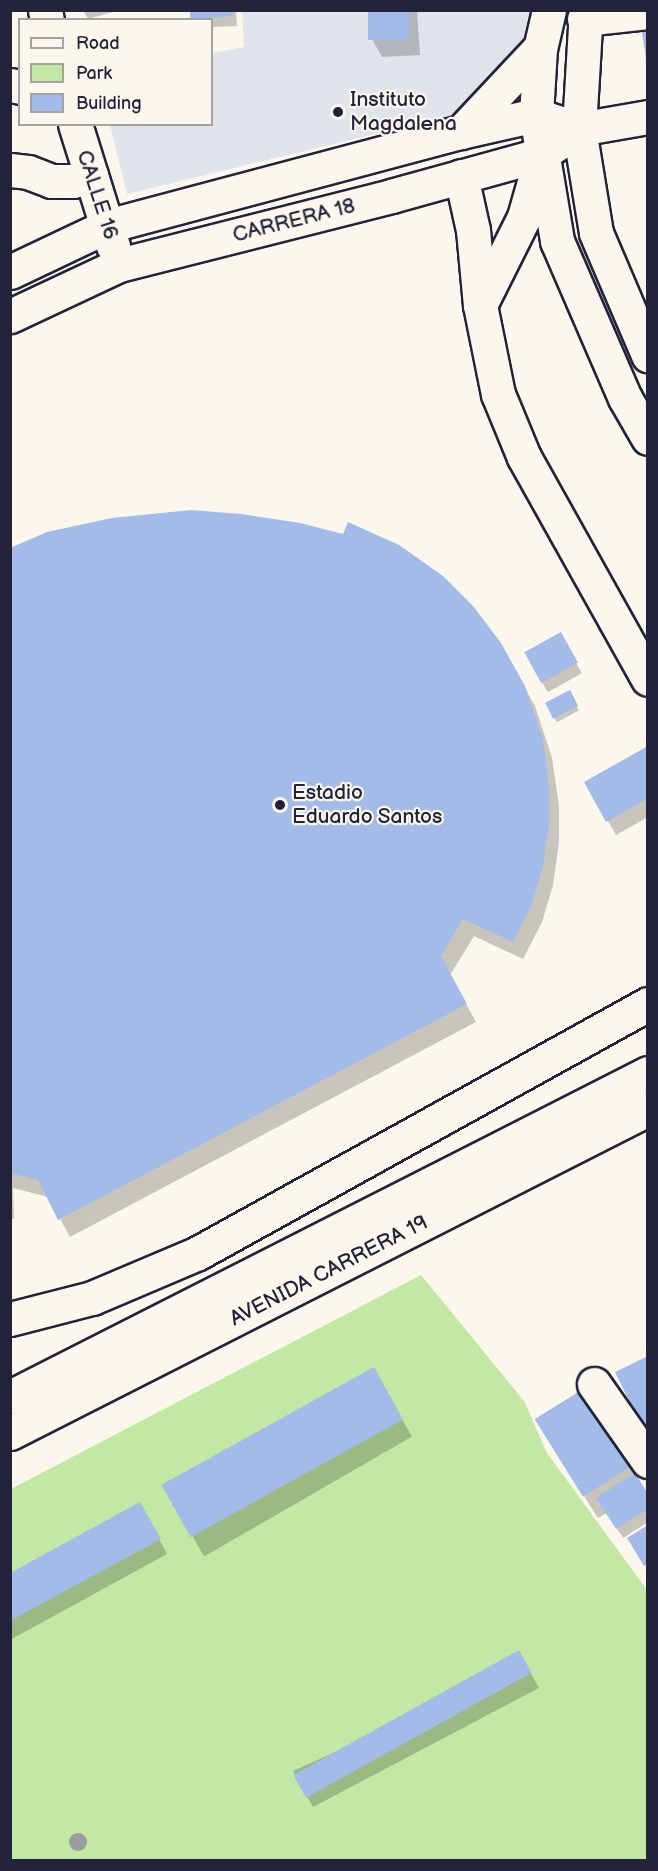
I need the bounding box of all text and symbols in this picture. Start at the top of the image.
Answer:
legend [18,18,213,126]
text: Road [76,33,120,54]
text: Park [76,63,112,84]
place label: Instituto Magdalena [350,87,457,137]
text: Building [76,93,142,114]
marker: Instituto Magdalena [331,105,345,119]
street label: CALLE 16 [71,147,123,243]
street label: CARRERA 18 [230,194,358,248]
place label: Estadio Eduardo Santos [292,780,443,830]
marker: Estadio Eduardo Santos [273,798,287,812]
street label: AVENIDA CARRERA 19 [226,1210,432,1332]

